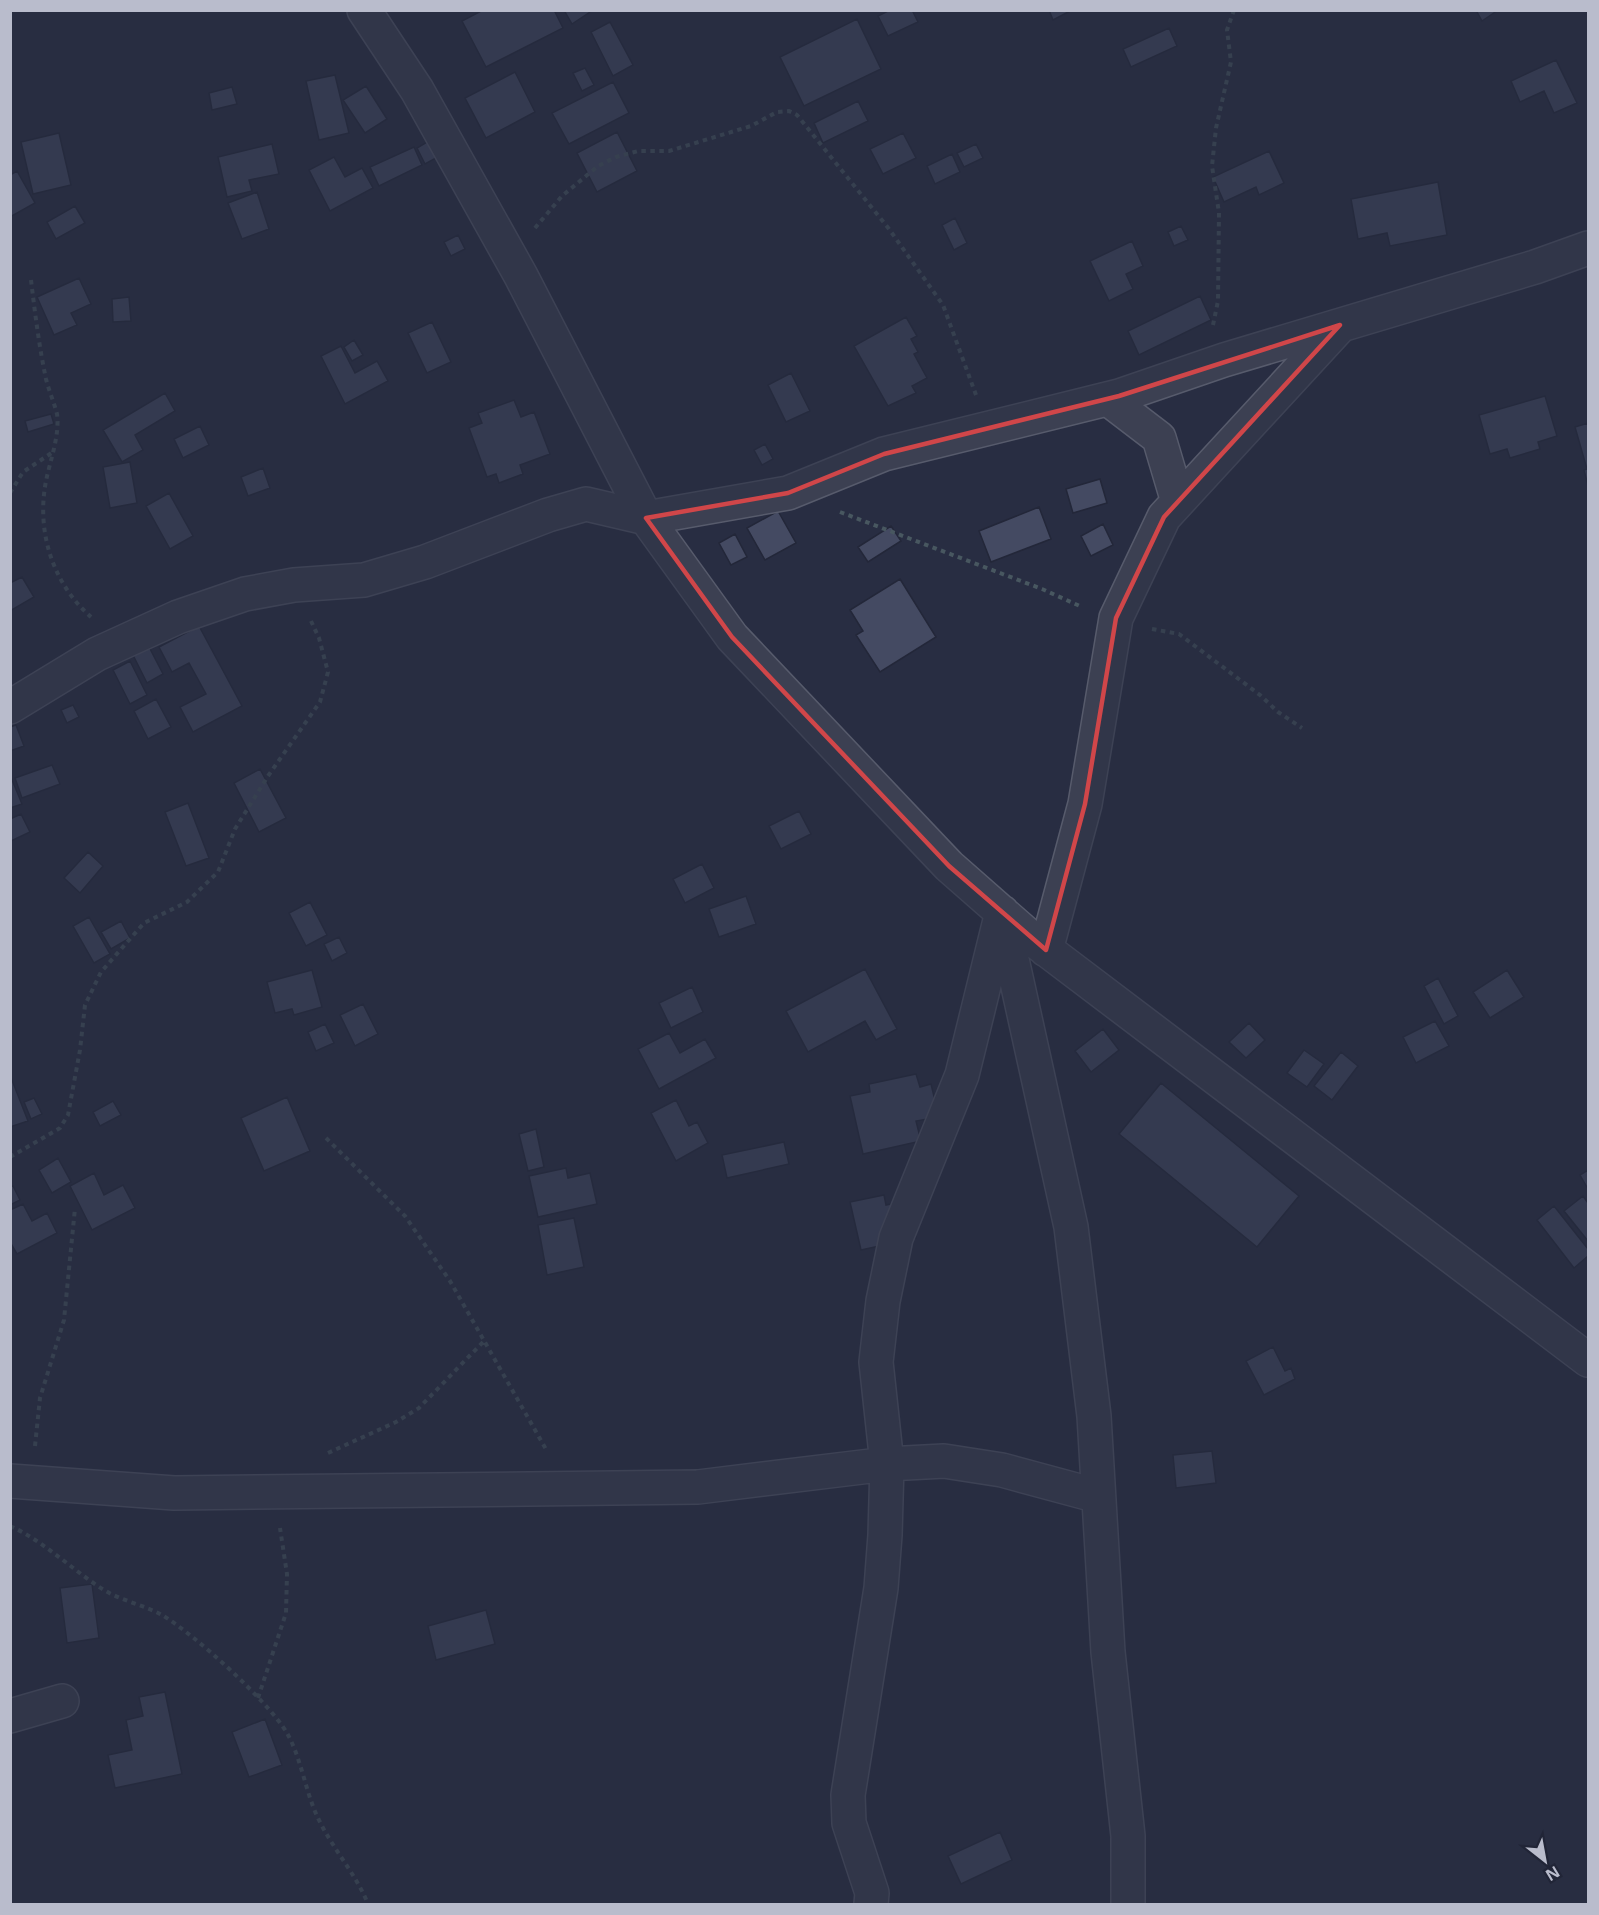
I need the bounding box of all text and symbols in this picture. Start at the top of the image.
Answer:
north arrow [1515,1831,1575,1891]
text: N [1541,1861,1564,1887]

